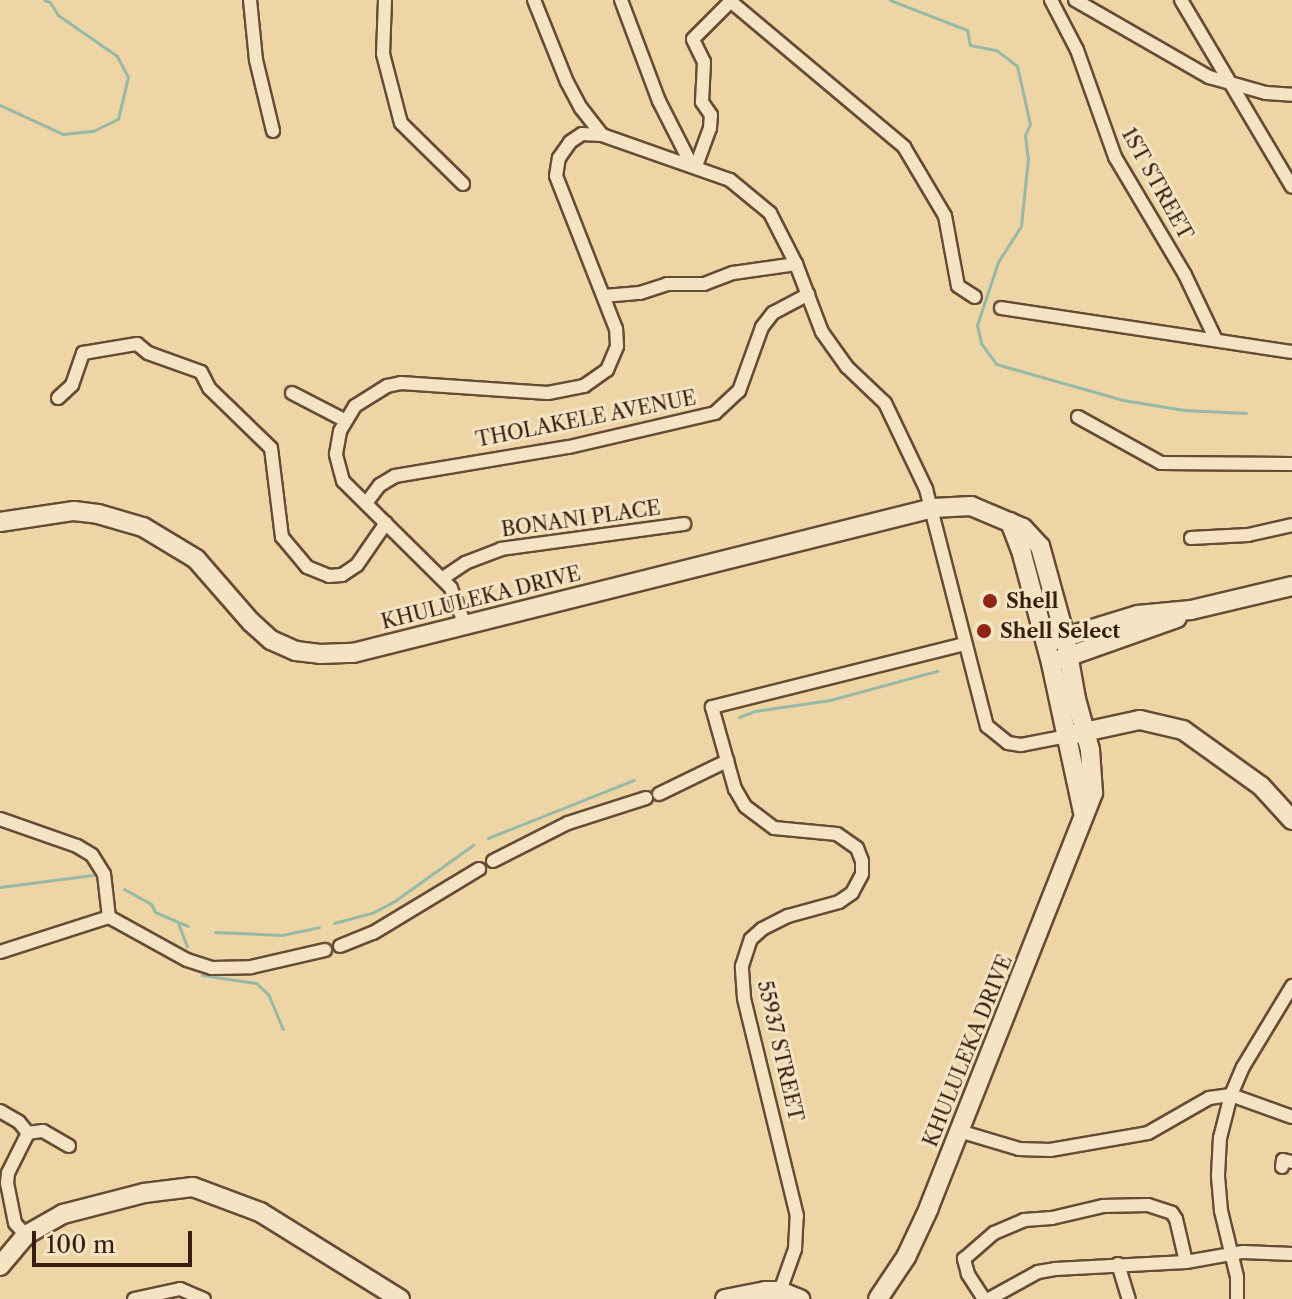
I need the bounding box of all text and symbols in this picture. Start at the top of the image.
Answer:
street label: 1ST STREET [1116,124,1198,244]
street label: THOLAKELE AVENUE [473,386,699,452]
street label: BONANI PLACE [500,496,662,542]
street label: KHULULEKA DRIVE [378,562,584,634]
place label: Shell [1006,589,1059,613]
marker: Shell [981,592,999,610]
place label: Shell Select [1000,619,1120,643]
marker: Shell Select [975,622,993,640]
street label: KHULULEKA DRIVE [918,951,1018,1151]
street label: 55937 STREET [752,978,808,1124]
scale bar [36,1215,196,1265]
text: 100 m [46,1230,115,1259]

